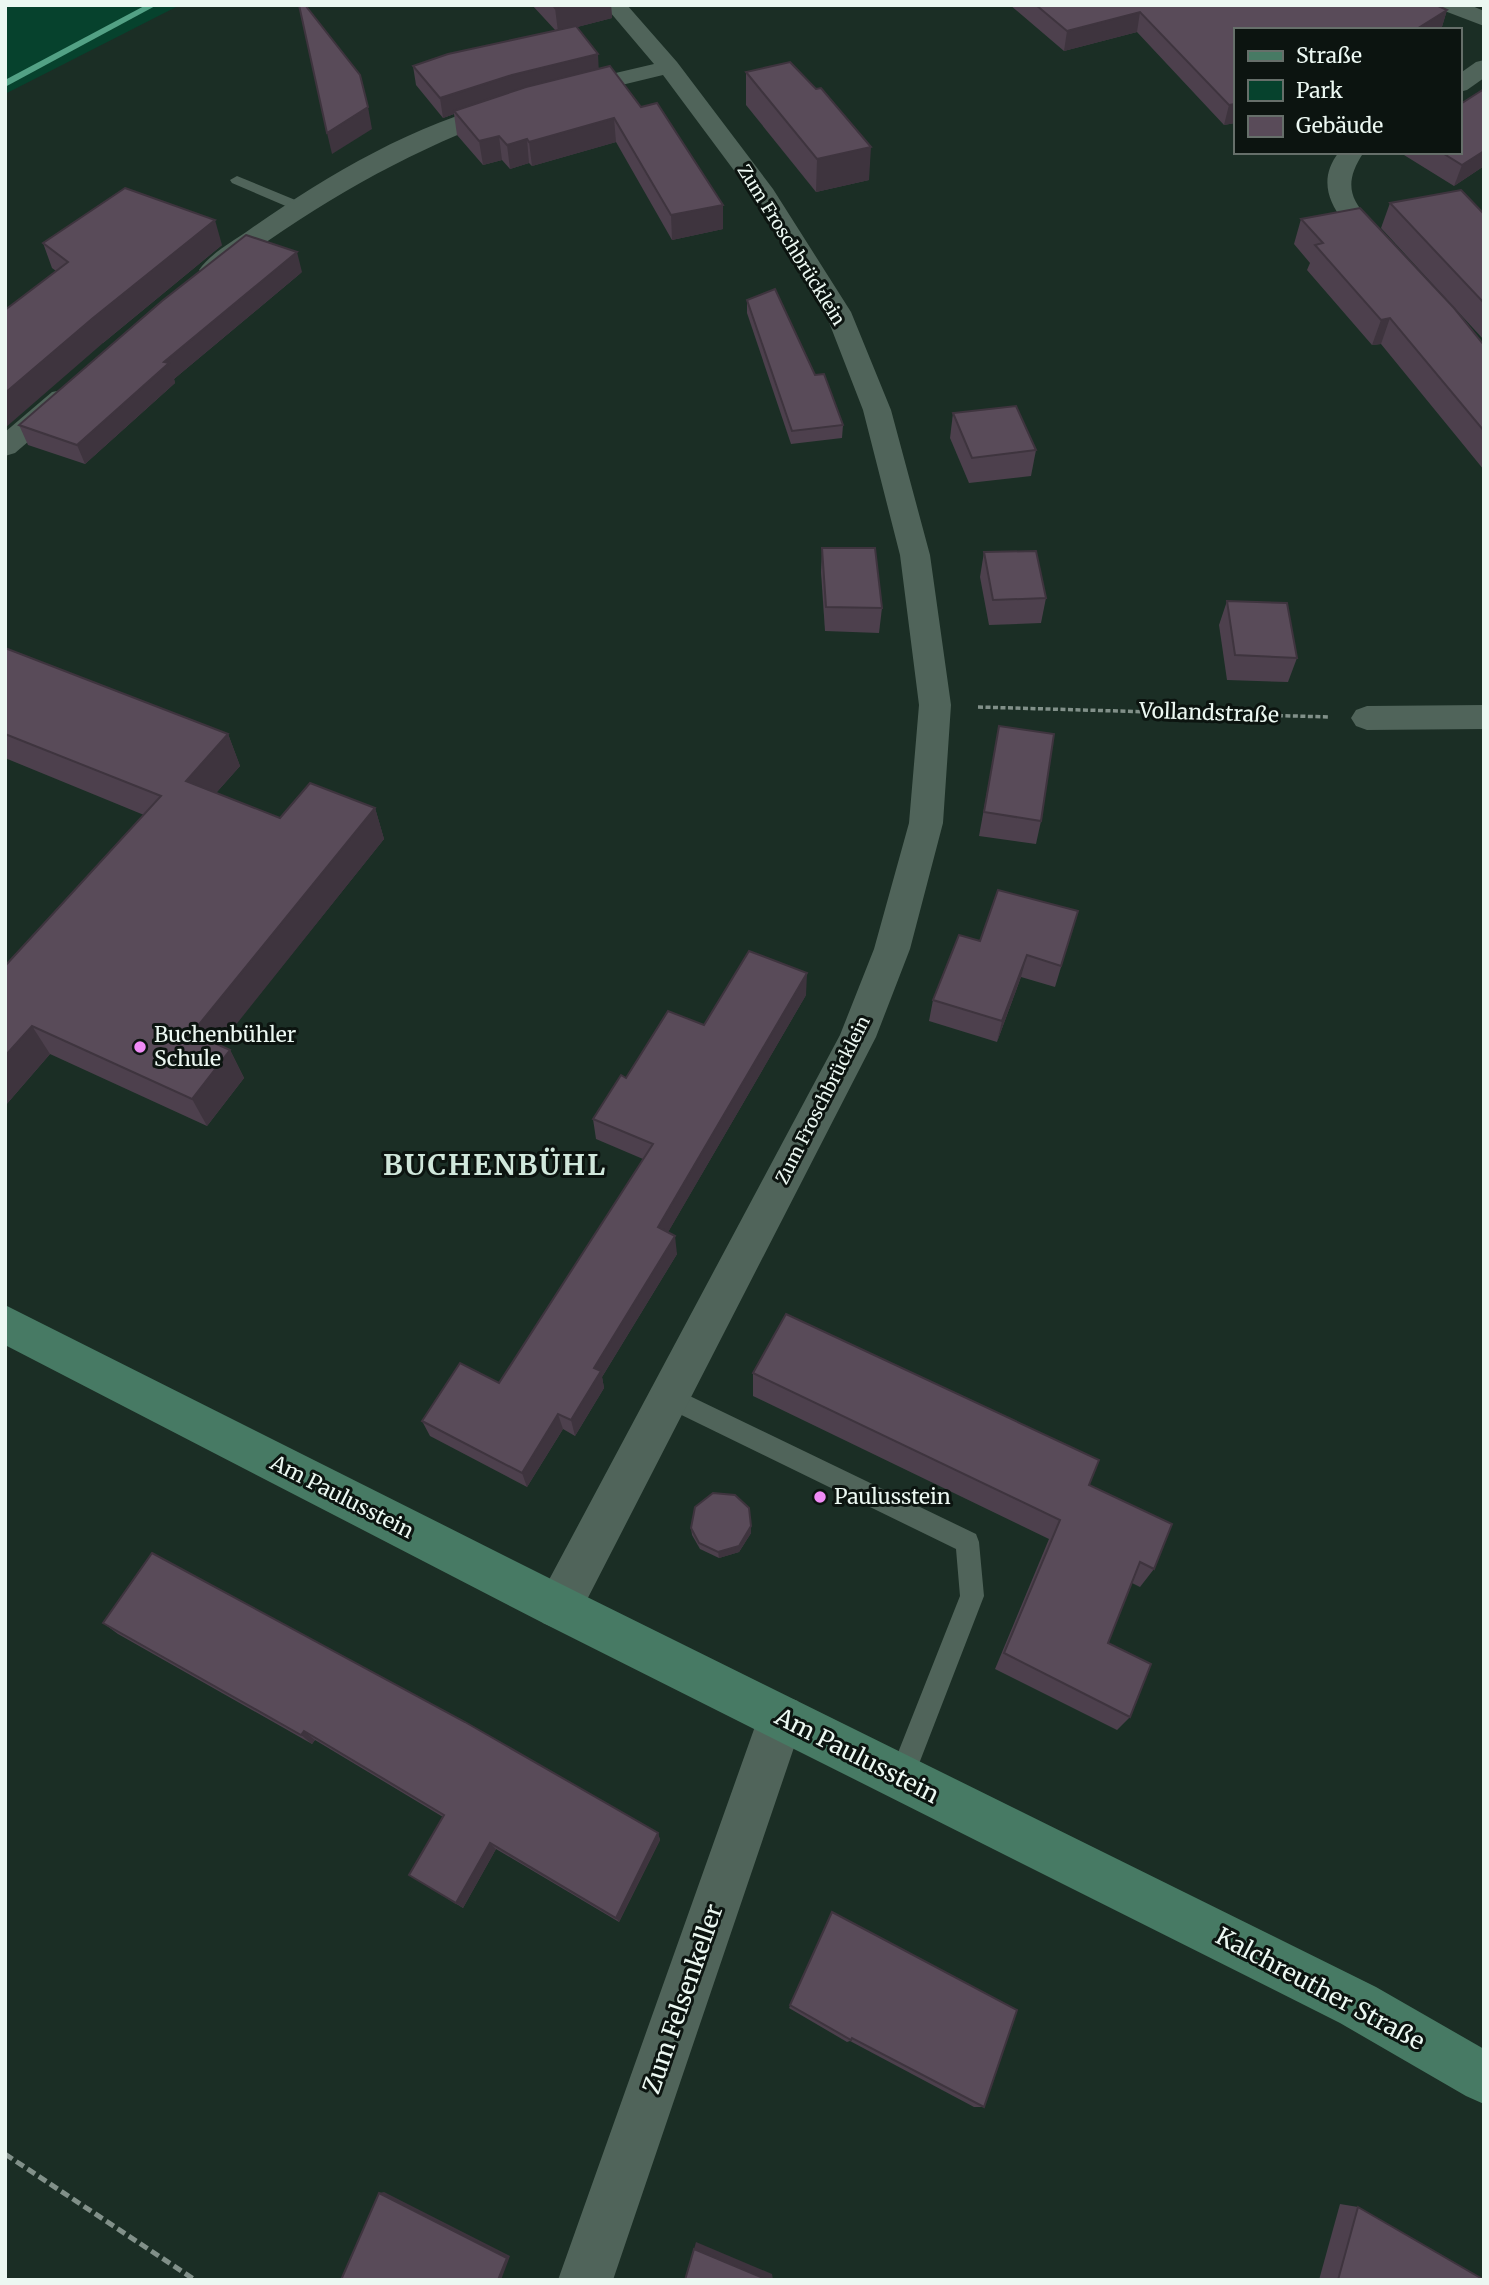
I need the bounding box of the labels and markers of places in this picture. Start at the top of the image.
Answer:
place label: Buchenbühler Schule [154,1021,296,1072]
marker: Buchenbühler Schule [132,1039,148,1055]
place label: Paulusstein [834,1483,951,1510]
marker: Paulusstein [812,1489,828,1505]

